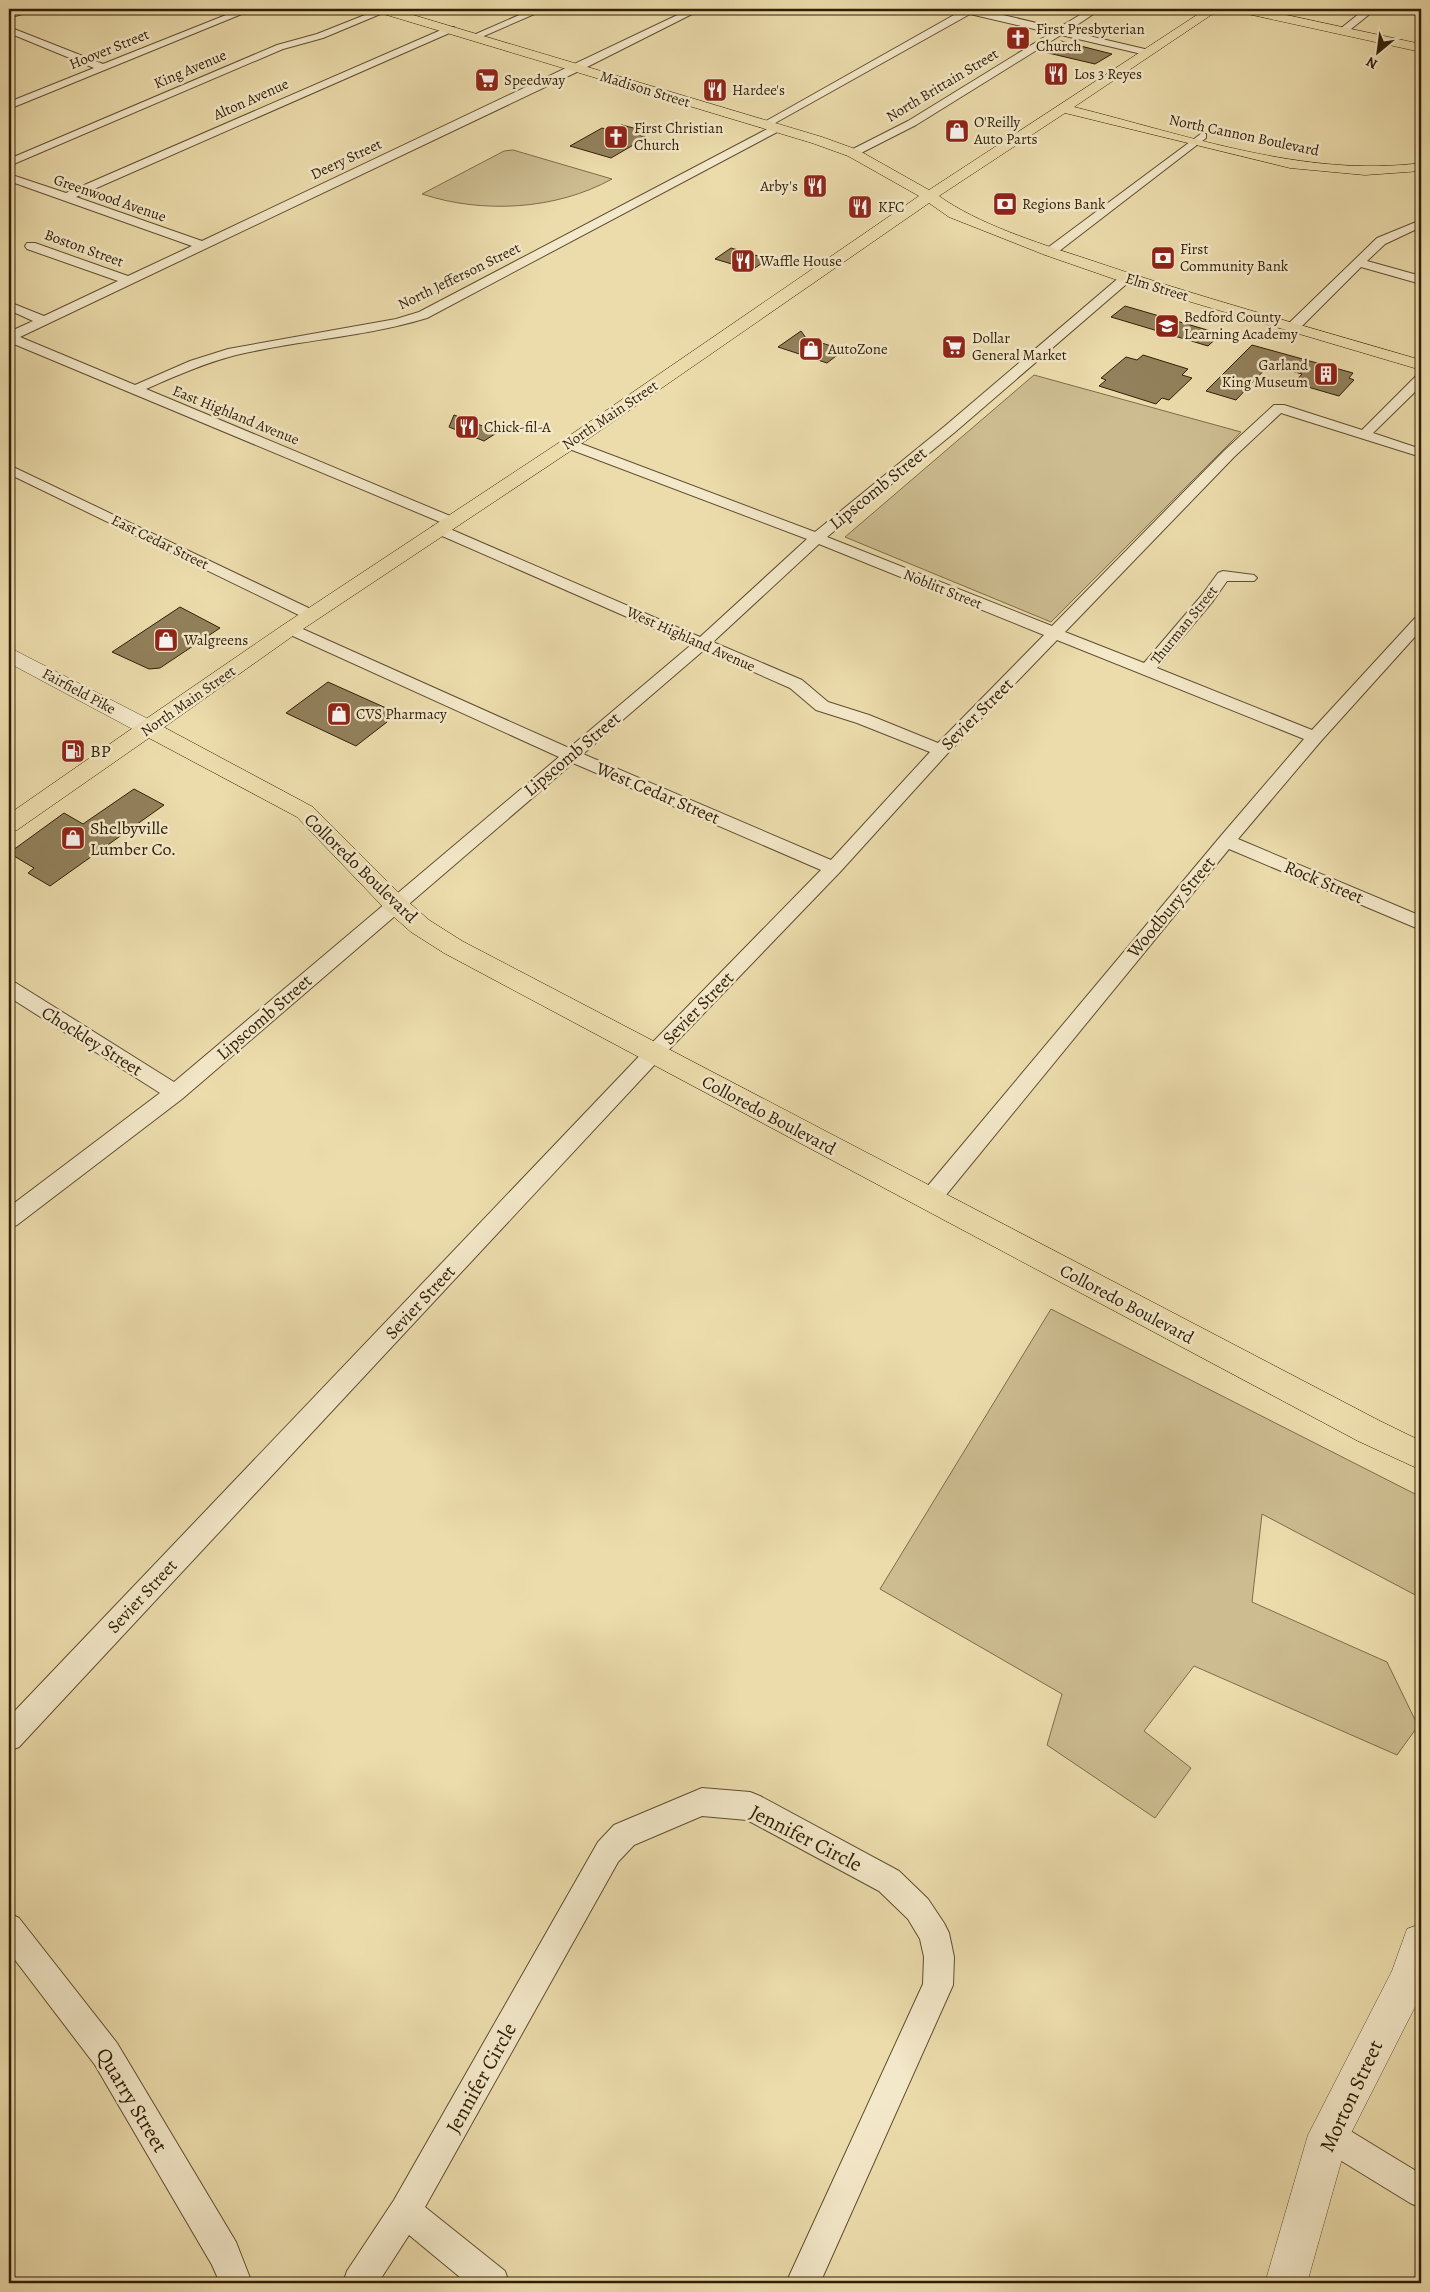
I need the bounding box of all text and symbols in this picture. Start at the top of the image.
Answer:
place label: First Presbyterian Church [1036,19,1145,56]
street label: Hoover Street [66,24,152,74]
church icon: First Presbyterian Church [1005,25,1031,51]
north arrow [1352,28,1402,78]
street label: North Brittain Street [882,44,1002,126]
street label: King Avenue [151,45,230,93]
text: N [1363,52,1381,74]
restaurant icon: Los 3 Reyes [1043,61,1069,87]
place label: Los 3 Reyes [1074,64,1142,84]
street label: Madison Street [597,66,693,112]
supermarket icon: Speedway [474,67,500,93]
place label: Speedway [504,70,565,90]
street label: Alton Avenue [209,73,292,125]
restaurant icon: Hardee's [702,77,728,103]
place label: Hardee's [732,80,785,100]
street label: North Cannon Boulevard [1167,109,1322,161]
place label: O'Reilly Auto Parts [973,112,1038,149]
place label: First Christian Church [634,118,723,155]
shop icon: O'Reilly Auto Parts [944,118,970,144]
church icon: First Christian Church [603,124,629,150]
street label: Deery Street [307,134,385,184]
street label: Greenwood Avenue [51,169,169,227]
restaurant icon: Arby's [802,173,828,199]
place label: Arby's [759,176,798,196]
bank icon: Regions Bank [992,191,1018,217]
restaurant icon: KFC [847,194,873,220]
place label: Regions Bank [1022,194,1106,214]
place label: KFC [878,197,904,217]
street label: Boston Street [42,224,126,272]
street label: North Jefferson Street [394,238,524,314]
place label: First Community Bank [1180,239,1289,276]
bank icon: First Community Bank [1150,245,1176,271]
restaurant icon: Waffle House [730,248,756,274]
place label: Waffle House [759,251,842,271]
street label: Elm Street [1123,268,1191,306]
place label: Bedford County Learning Academy [1184,307,1298,344]
school or university icon: Bedford County Learning Academy [1154,313,1180,339]
place label: Dollar General Market [972,328,1067,365]
supermarket icon: Dollar General Market [941,334,967,360]
shop icon: AutoZone [798,336,824,362]
place label: AutoZone [827,339,888,359]
place label: Garland King Museum [1222,355,1309,392]
building icon: Garland King Museum [1313,361,1339,387]
street label: North Main Street [558,376,662,454]
street label: East Highland Avenue [170,380,303,450]
restaurant icon: Chick-fil-A [454,414,480,440]
place label: Chick-fil-A [484,417,551,437]
street label: Lipscomb Street [824,441,932,535]
street label: East Cedar Street [108,510,212,574]
street label: Noblitt Street [901,564,985,614]
street label: Thurman Street [1146,581,1222,669]
street label: West Highland Avenue [623,601,759,677]
shop icon: Walgreens [153,627,179,653]
place label: Walgreens [183,630,248,650]
street label: North Main Street [137,661,239,741]
street label: Fairfield Pike [39,663,119,719]
street label: Sevier Street [936,673,1018,755]
shop icon: CVS Pharmacy [326,701,352,727]
place label: CVS Pharmacy [356,704,447,724]
street label: Lipscomb Street [519,706,625,802]
fuel station icon: BP [60,738,86,764]
place label: BP [90,739,111,763]
street label: West Cedar Street [592,756,723,830]
street label: Colloredo Boulevard [299,808,423,929]
place label: Shelbyville Lumber Co. [90,816,176,861]
shop icon: Shelbyville Lumber Co. [60,825,86,851]
street label: Woodbury Street [1121,851,1220,963]
street label: Rock Street [1281,855,1367,909]
street label: Sevier Street [657,966,739,1050]
street label: Lipscomb Street [211,969,317,1065]
street label: Chockley Street [37,1000,147,1082]
street label: Colloredo Boulevard [698,1069,841,1161]
street label: Colloredo Boulevard [1056,1258,1199,1350]
street label: Sevier Street [379,1260,461,1344]
street label: Sevier Street [101,1554,183,1638]
street label: Jennifer Circle [745,1798,867,1878]
street label: Jennifer Circle [439,2018,523,2138]
street label: Morton Street [1313,2035,1389,2157]
street label: Quarry Street [90,2042,174,2158]

